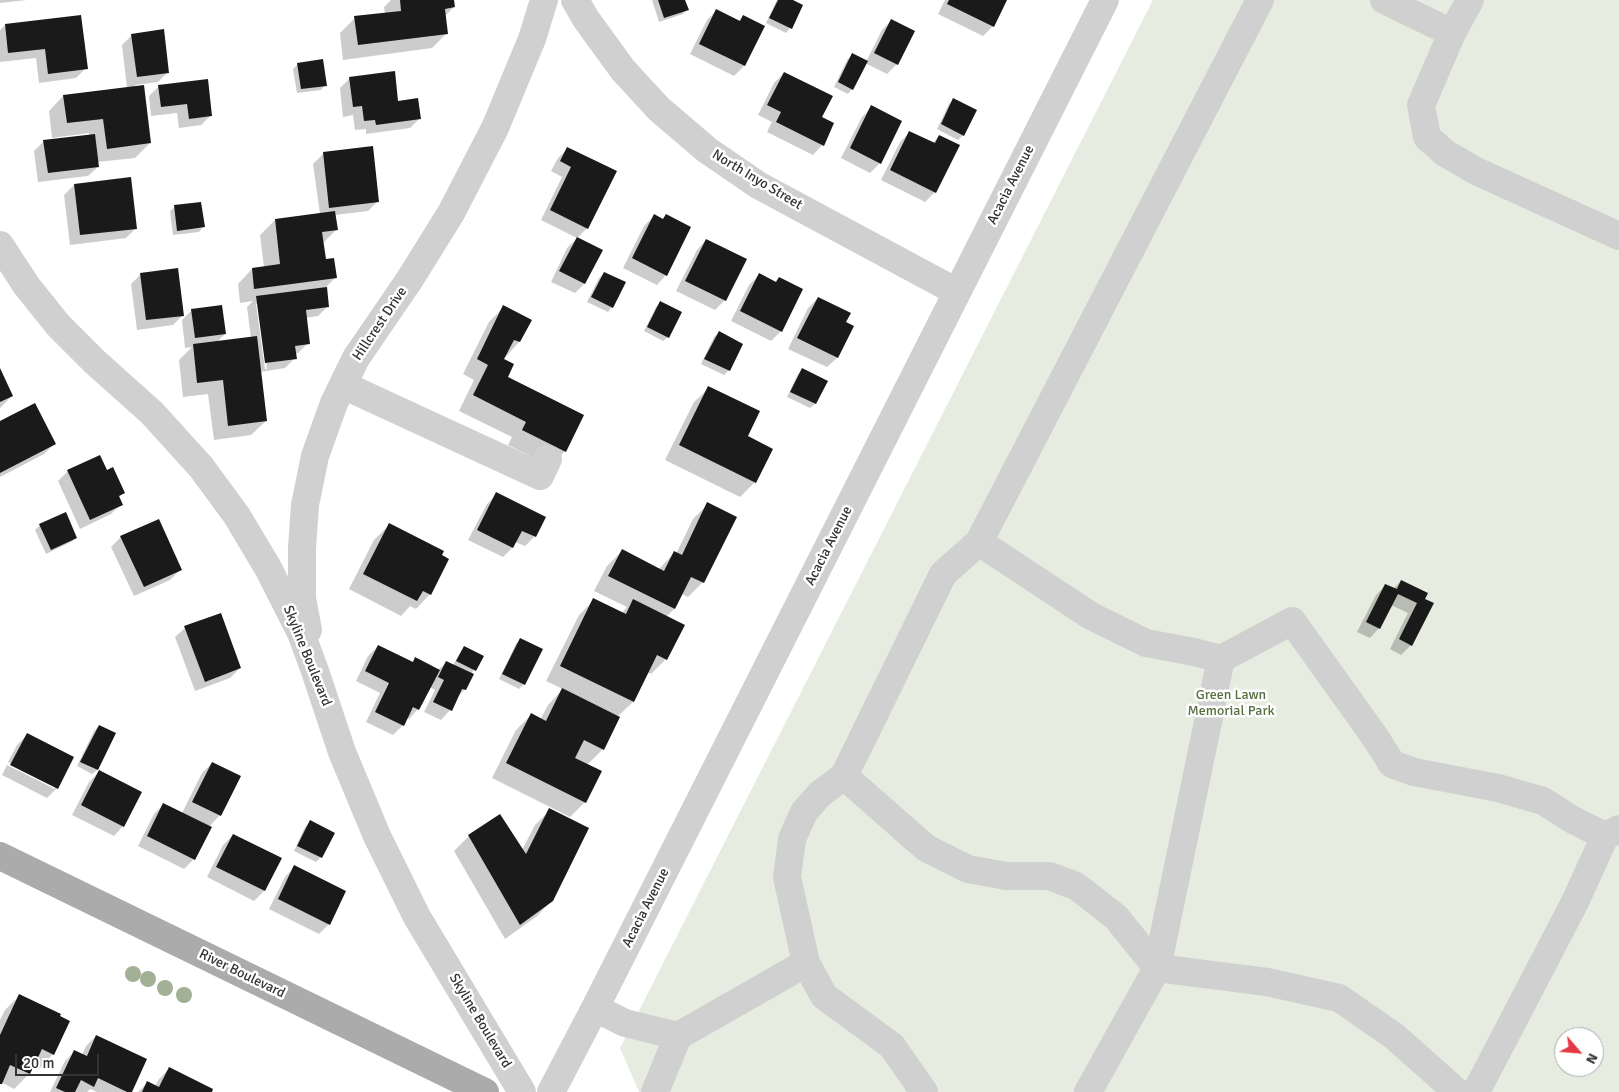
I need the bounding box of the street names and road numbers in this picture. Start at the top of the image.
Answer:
street label: Acacia Avenue [984,143,1038,227]
street label: North Inyo Street [709,146,805,214]
street label: Hillcrest Drive [349,284,411,364]
street label: Acacia Avenue [802,504,856,588]
street label: Skyline Boulevard [279,603,335,709]
street label: Acacia Avenue [619,866,673,950]
street label: River Boulevard [196,946,288,1002]
street label: Skyline Boulevard [445,971,515,1071]

